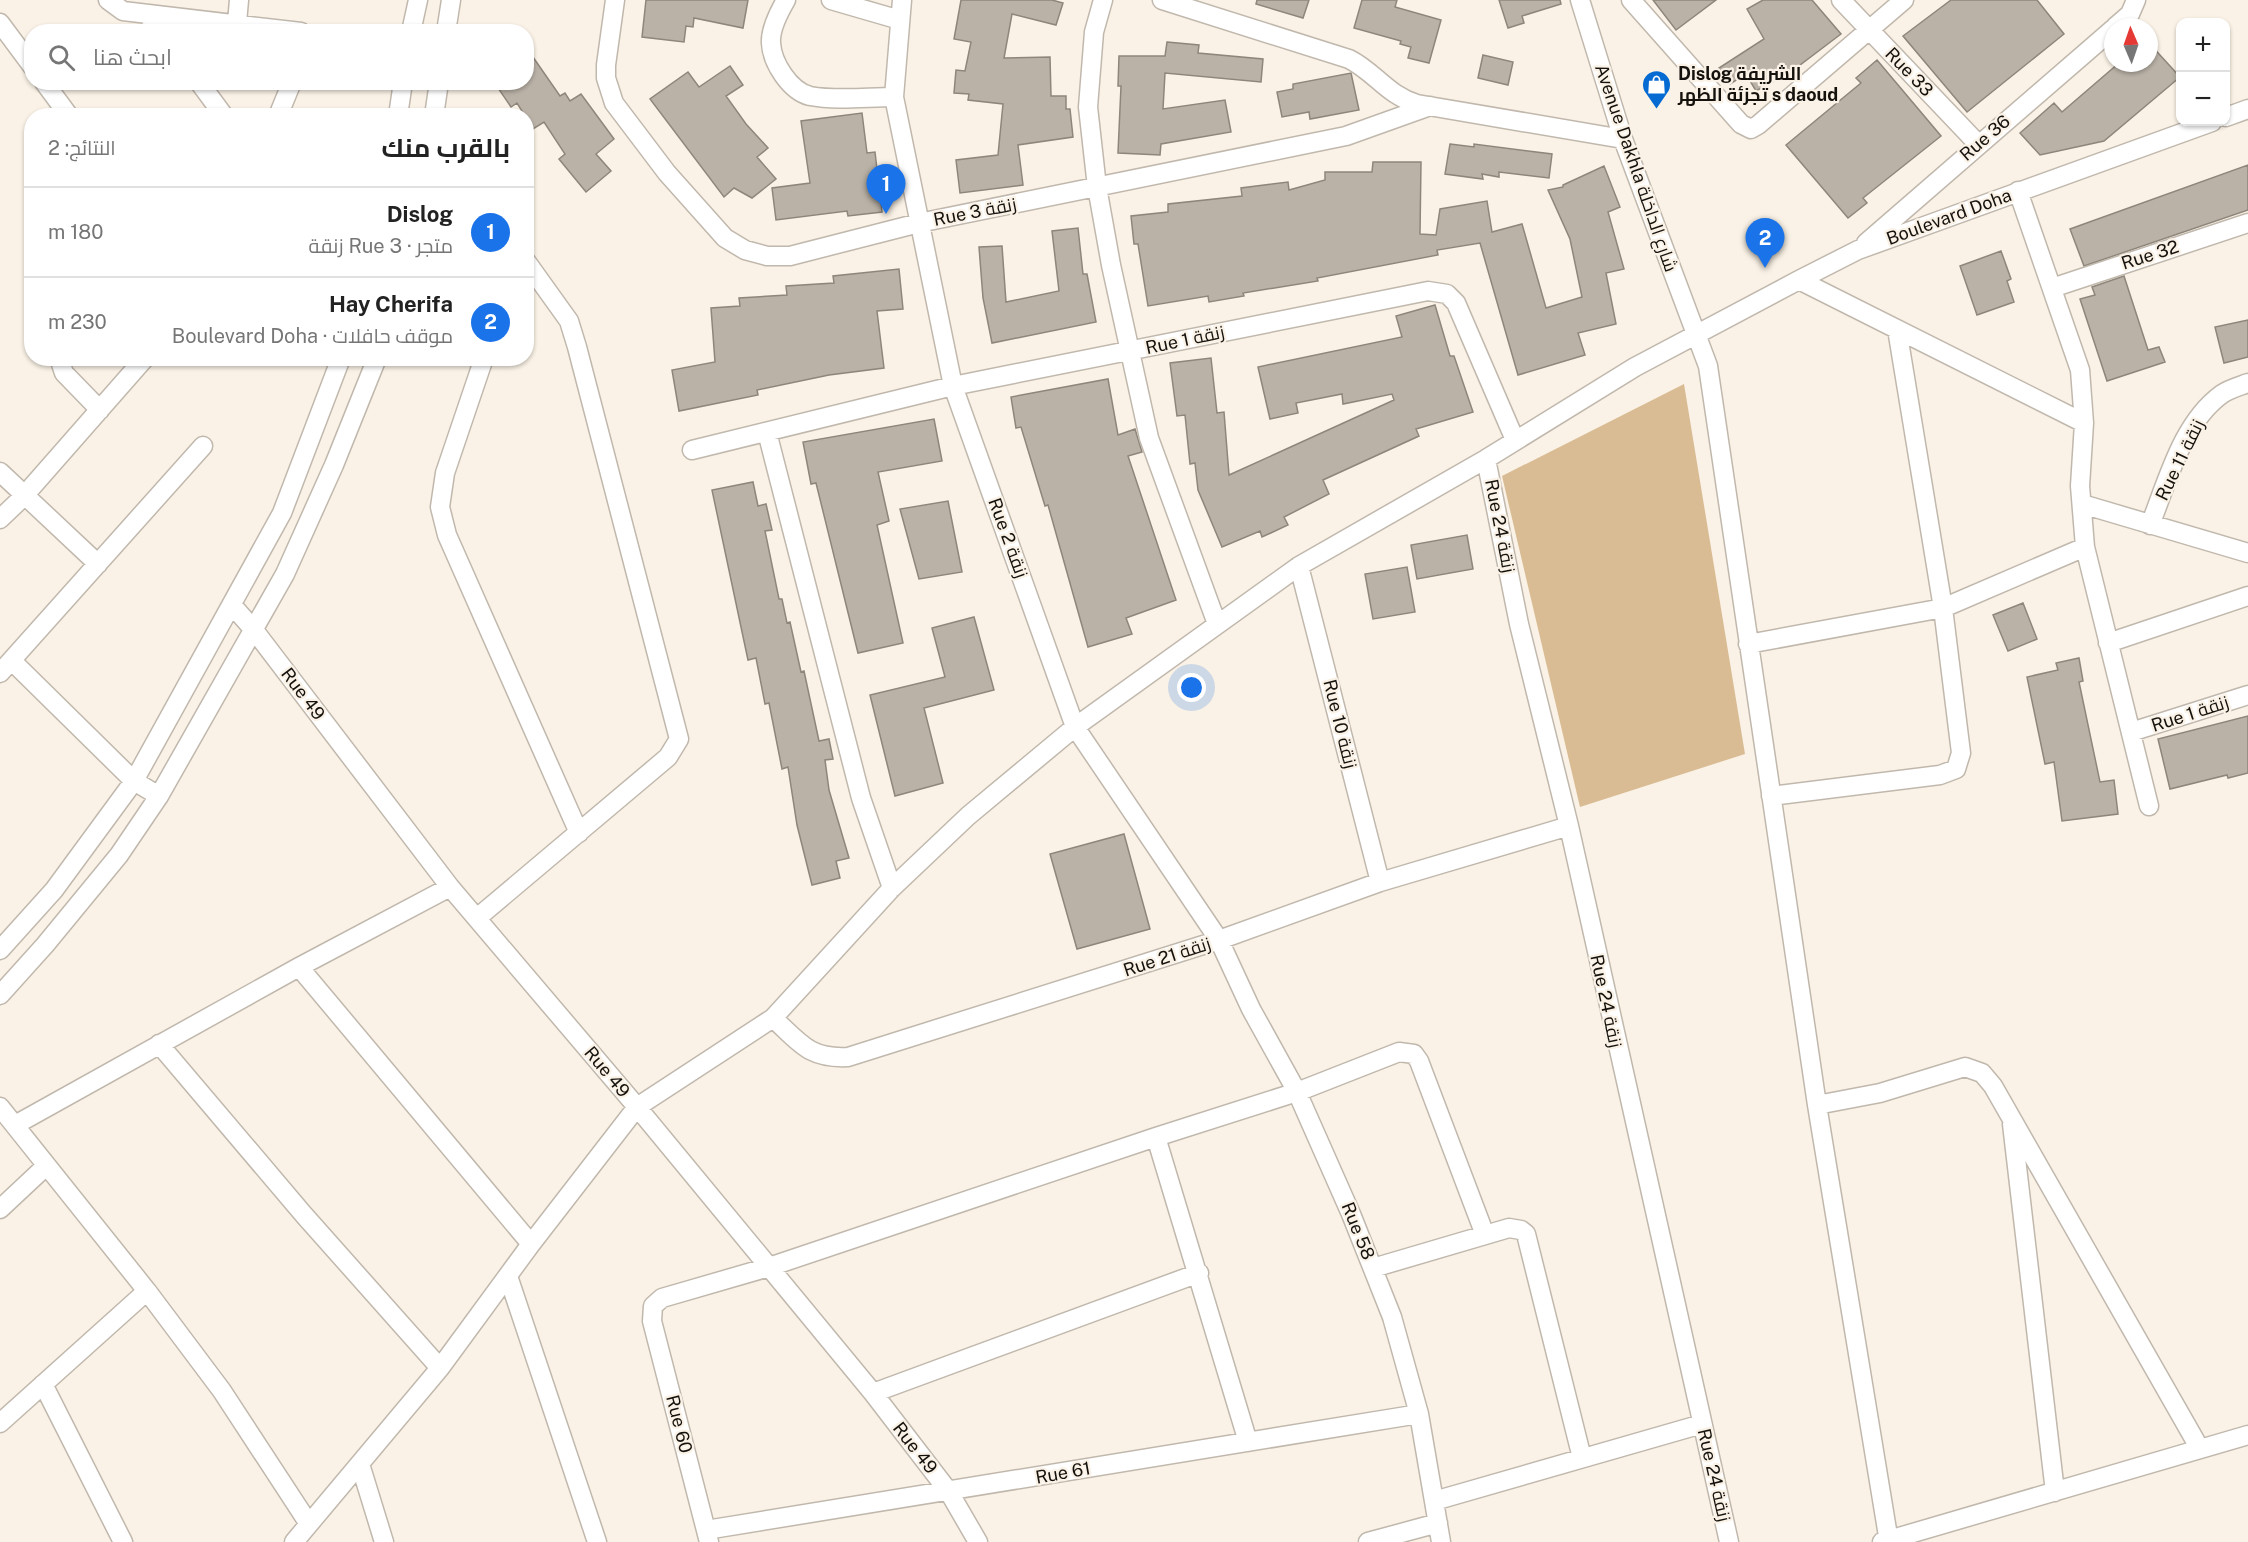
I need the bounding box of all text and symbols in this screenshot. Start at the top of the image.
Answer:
north arrow [2104,18,2158,72]
map controls [2176,18,2230,126]
button: + [2176,18,2230,72]
search box [24,24,534,90]
icon: search [45,41,78,74]
street label: Rue 33 [1881,43,1938,100]
text: ابحث هنا [93,44,172,70]
street label: Avenue Dakhla شارع الداخلة [1589,61,1682,275]
place label: Dislog الشريفة تجزئة الظهر s daoud [1677,63,1838,106]
shop icon: Dislog الشريفة تجزئة الظهر s daoud [1641,68,1673,110]
button: − [2176,72,2230,126]
street label: Rue 36 [1955,110,2014,165]
text: بالقرب منك [381,132,510,163]
text: النتائج: 2 [48,136,116,160]
pin: 1 [866,164,906,214]
street label: Boulevard Doha [1883,184,2014,249]
street label: Rue 3 زنقة [932,193,1018,231]
text: Dislog [387,201,453,227]
pin: 2 [1746,218,1784,268]
text: 180 m [48,220,103,244]
text: 1 [486,220,495,244]
text: متجر · Rue 3 زنقة [309,234,453,258]
street label: Rue 32 [2119,235,2181,274]
text: Hay Cherifa [329,291,453,317]
text: 230 m [48,310,107,334]
text: 2 [484,310,497,334]
street label: Rue 1 زنقة [1144,321,1226,359]
text: موقف حافلات · Boulevard Doha [172,324,453,348]
street label: Rue 11 زنقة [2151,416,2209,504]
street label: Rue 24 زنقة [1480,477,1520,575]
street label: Rue 2 زنقة [983,495,1033,581]
street label: Rue 49 [277,664,330,724]
your location [1177,673,1206,702]
street label: Rue 10 زنقة [1318,677,1362,771]
street label: Rue 1 زنقة [2149,691,2231,737]
street label: Rue 21 زنقة [1120,933,1214,981]
street label: Rue 24 زنقة [1585,952,1627,1050]
street label: Rue 49 [580,1042,635,1101]
street label: Rue 58 [1337,1199,1379,1263]
street label: Rue 60 [662,1393,697,1455]
street label: Rue 49 [889,1418,942,1478]
street label: Rue 24 زنقة [1693,1426,1735,1524]
street label: Rue 61 [1034,1457,1092,1488]

